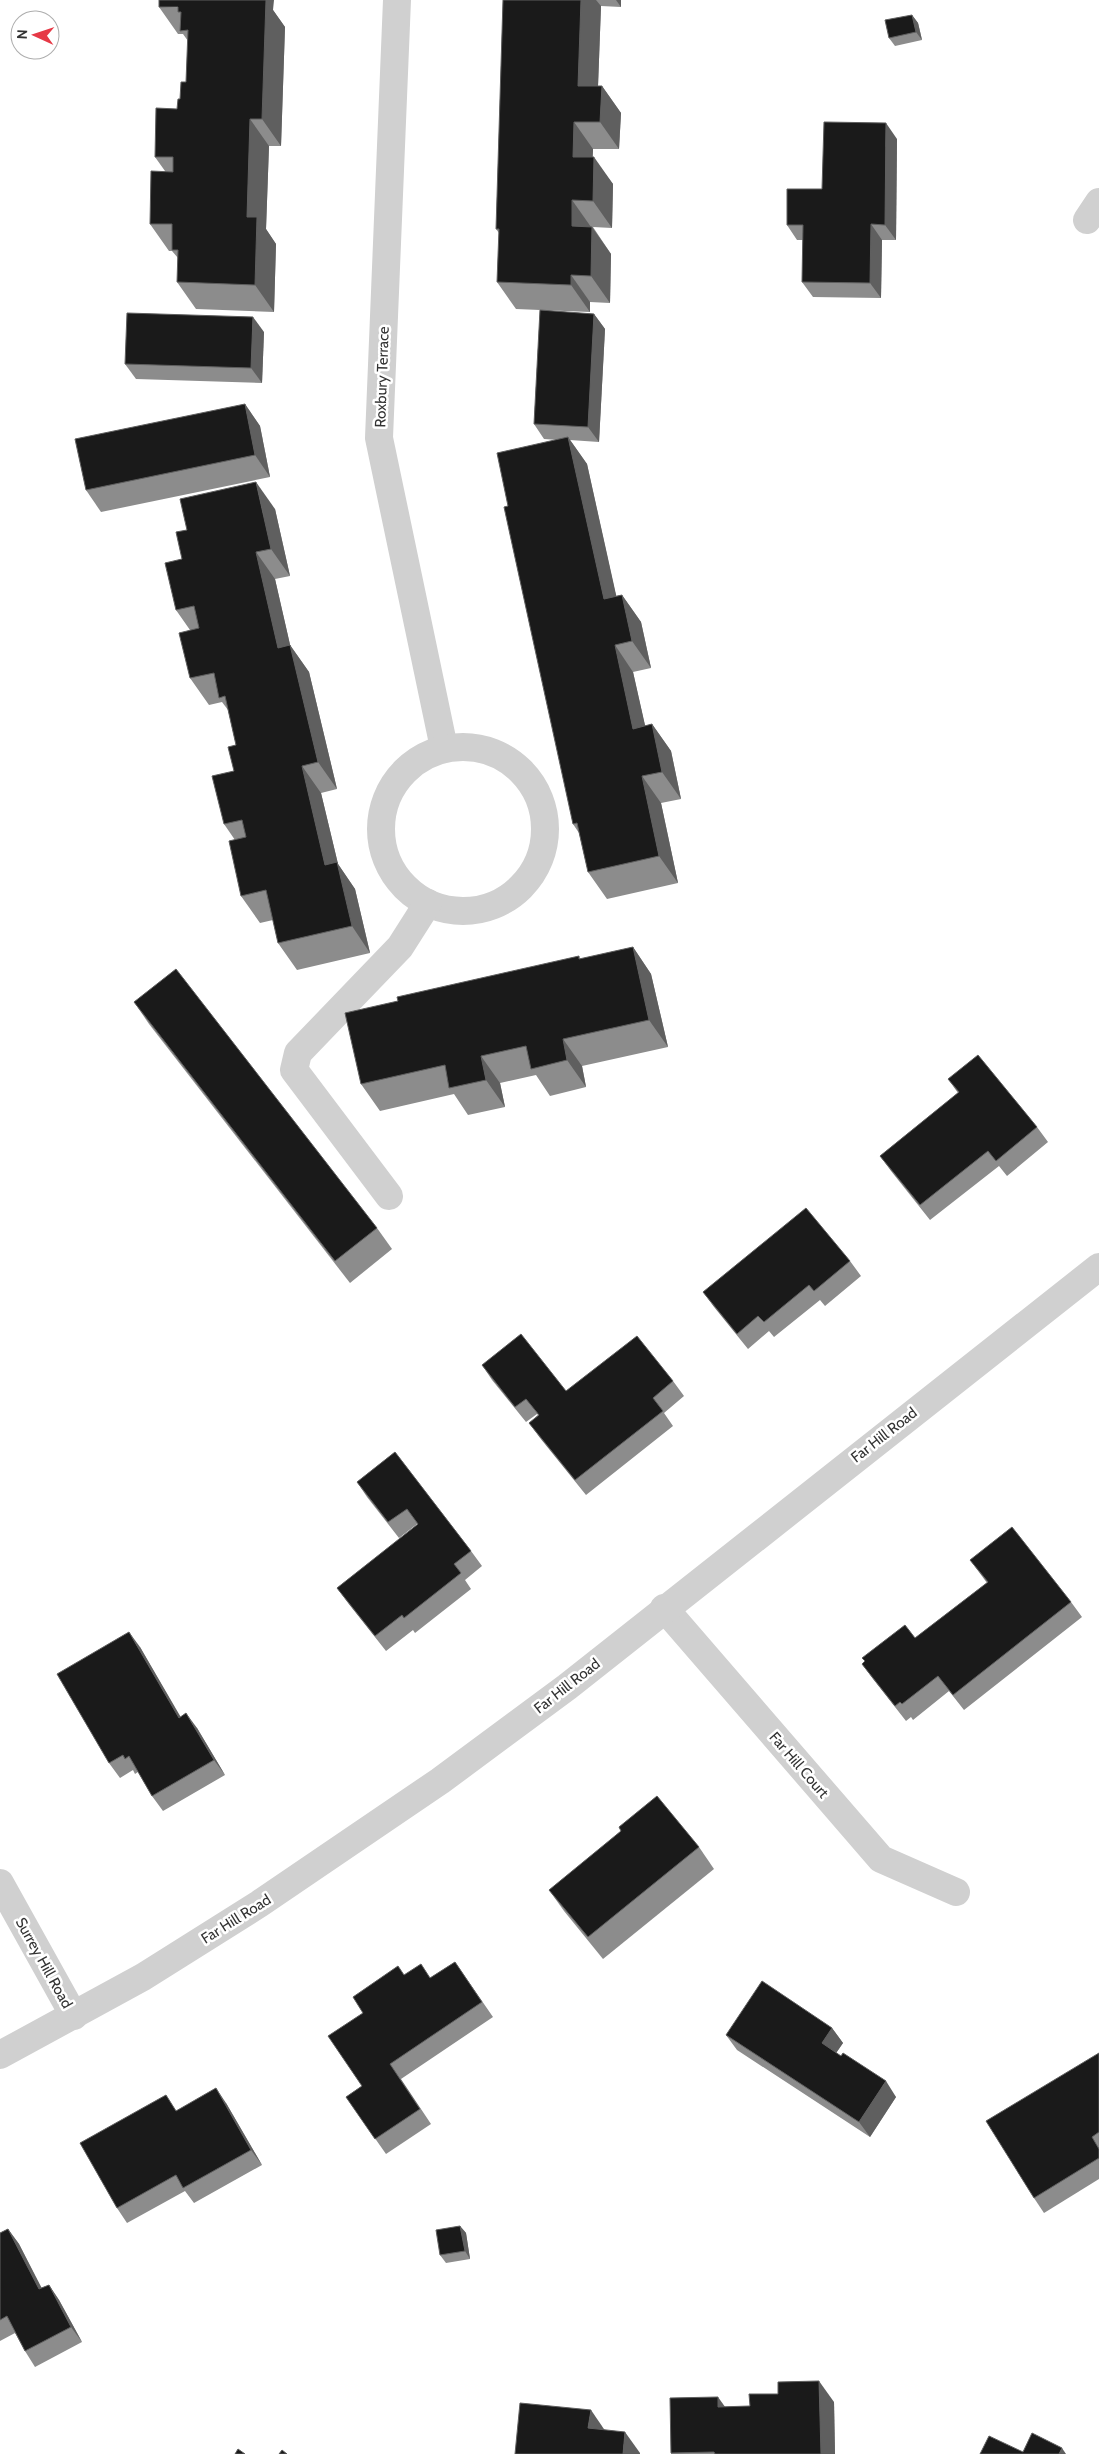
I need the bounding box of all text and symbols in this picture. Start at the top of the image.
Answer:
north arrow [10,10,60,60]
text: N [13,29,31,40]
street label: Roxbury Terrace [371,326,393,428]
street label: Far Hill Road [847,1404,921,1466]
street label: Far Hill Road [530,1655,604,1717]
street label: Far Hill Court [766,1728,832,1802]
street label: Far Hill Road [198,1890,274,1948]
street label: Surrey Hill Road [12,1914,76,2012]

